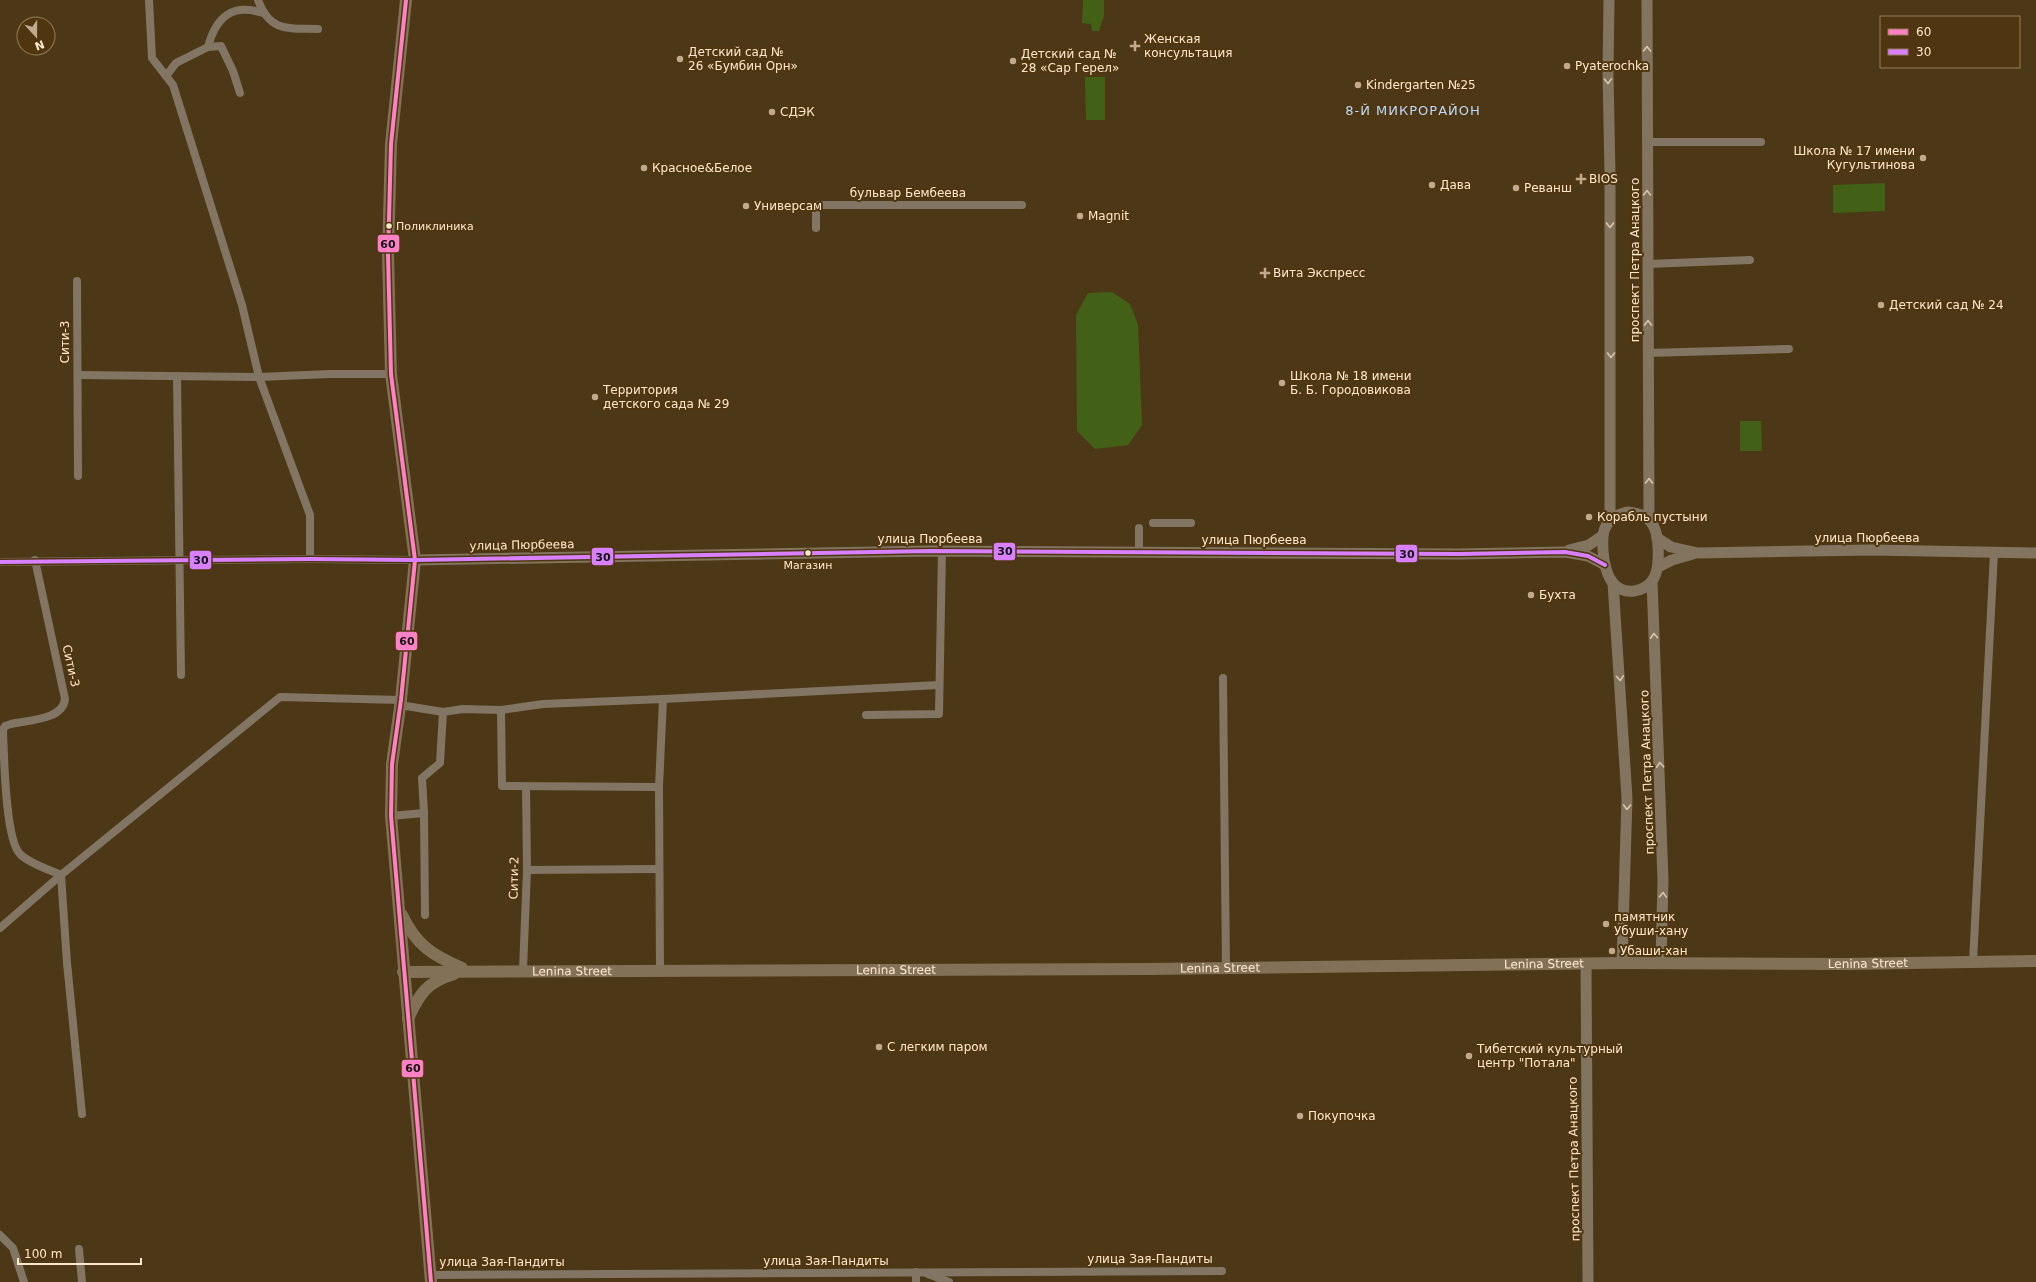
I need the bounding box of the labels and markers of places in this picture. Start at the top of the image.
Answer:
place label: Женская консультация [1144,32,1232,60]
marker: Женская консультация [1129,40,1141,52]
place label: Детский сад № 26 «Бумбин Орн» [688,45,798,73]
place label: Детский сад № 28 «Сар Герел» [1021,47,1119,75]
marker: Детский сад № 26 «Бумбин Орн» [675,54,685,64]
marker: Детский сад № 28 «Сар Герел» [1008,56,1018,66]
place label: Pyaterochka [1575,59,1649,73]
marker: Pyaterochka [1562,61,1572,71]
place label: Kindergarten №25 [1366,78,1476,92]
marker: Kindergarten №25 [1353,80,1363,90]
place label: СДЭК [780,105,815,119]
marker: СДЭК [767,107,777,117]
place label: Школа № 17 имени Кугультинова [1793,144,1915,172]
marker: Школа № 17 имени Кугультинова [1918,153,1928,163]
place label: Красное&Белое [652,161,752,175]
marker: Красное&Белое [639,163,649,173]
place label: BIOS [1589,172,1618,186]
marker: BIOS [1576,174,1586,184]
place label: Дава [1440,178,1471,192]
marker: Дава [1427,180,1437,190]
place label: Реванш [1524,181,1572,195]
marker: Реванш [1511,183,1521,193]
place label: Универсам [754,199,822,213]
marker: Универсам [741,201,751,211]
place label: Magnit [1088,209,1129,223]
marker: Magnit [1075,211,1085,221]
place label: Поликлиника [396,220,474,233]
marker: Поликлиника [384,221,394,231]
place label: Вита Экспресс [1273,266,1365,280]
marker: Вита Экспресс [1260,268,1270,278]
place label: Детский сад № 24 [1889,298,2004,312]
marker: Детский сад № 24 [1876,300,1886,310]
place label: Школа № 18 имени Б. Б. Городовикова [1290,369,1412,397]
marker: Школа № 18 имени Б. Б. Городовикова [1277,378,1287,388]
place label: Территория детского сада № 29 [602,383,729,411]
marker: Территория детского сада № 29 [590,392,600,402]
place label: Корабль пустыни [1597,510,1707,524]
marker: Корабль пустыни [1584,512,1594,522]
marker: Магазин [803,548,813,558]
place label: Магазин [784,559,832,572]
place label: Бухта [1539,588,1576,602]
marker: Бухта [1526,590,1536,600]
place label: памятник Убуши-хану [1614,910,1688,938]
marker: памятник Убуши-хану [1601,919,1611,929]
place label: Убаши-хан [1620,944,1687,958]
marker: Убаши-хан [1607,946,1617,956]
place label: С легким паром [887,1040,988,1054]
marker: С легким паром [874,1042,884,1052]
place label: Тибетский культурный центр "Потала" [1476,1042,1623,1070]
marker: Тибетский культурный центр "Потала" [1464,1051,1474,1061]
place label: Покупочка [1308,1109,1376,1123]
marker: Покупочка [1295,1111,1305,1121]

